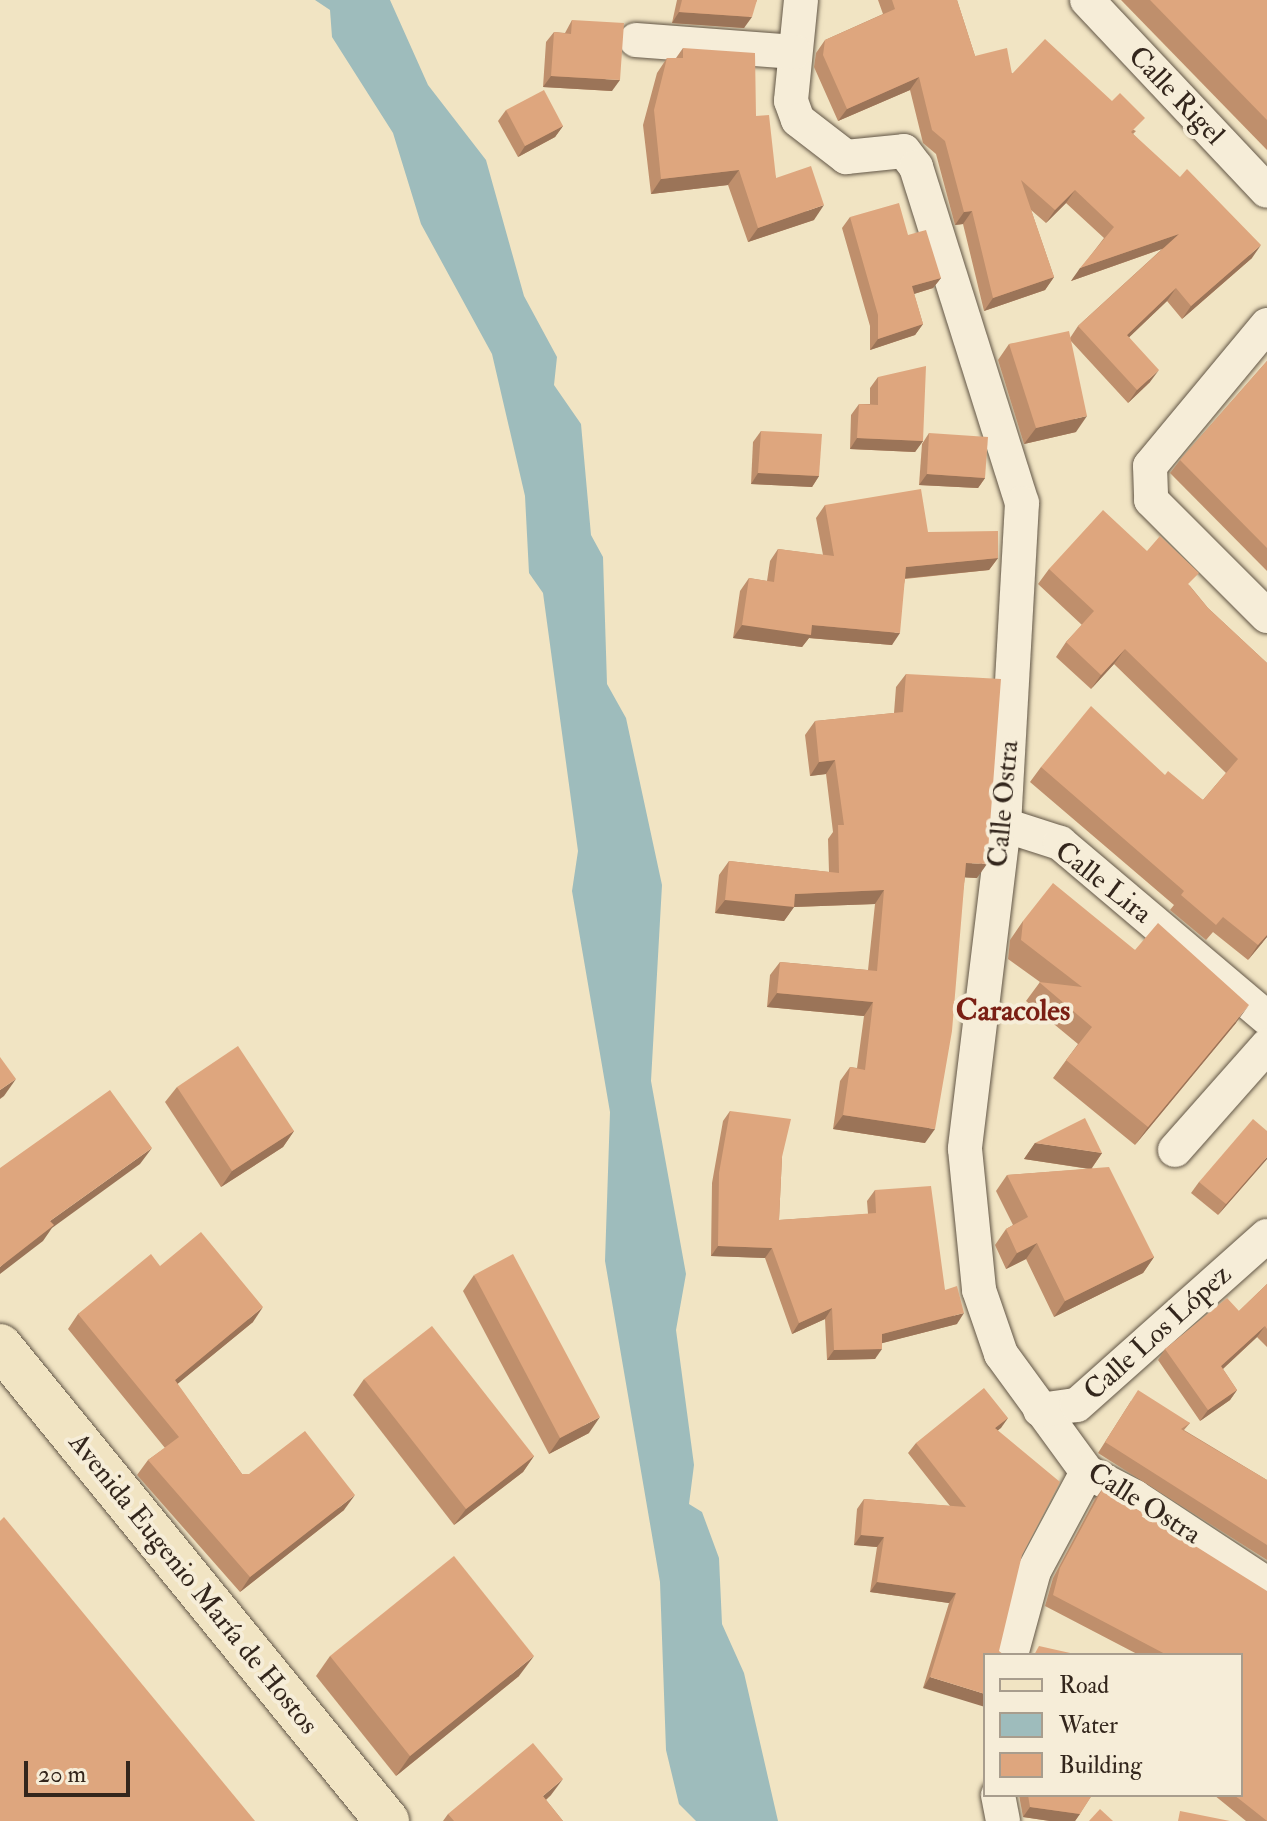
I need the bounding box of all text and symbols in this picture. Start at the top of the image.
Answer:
street label: Calle Rigel [1121,40,1231,152]
street label: Calle Ostra [982,739,1026,869]
street label: Calle Lira [1048,835,1158,931]
district label: Caracoles [956,993,1070,1029]
street label: Calle Los López [1077,1258,1239,1408]
street label: Avenida Eugenio María de Hostos [61,1427,325,1741]
street label: Calle Ostra [1081,1456,1207,1552]
legend [983,1653,1243,1797]
text: Road [1059,1670,1109,1701]
text: Water [1059,1710,1118,1741]
scale bar [28,1745,134,1795]
text: Building [1059,1750,1142,1781]
text: 20 m [38,1759,86,1790]

